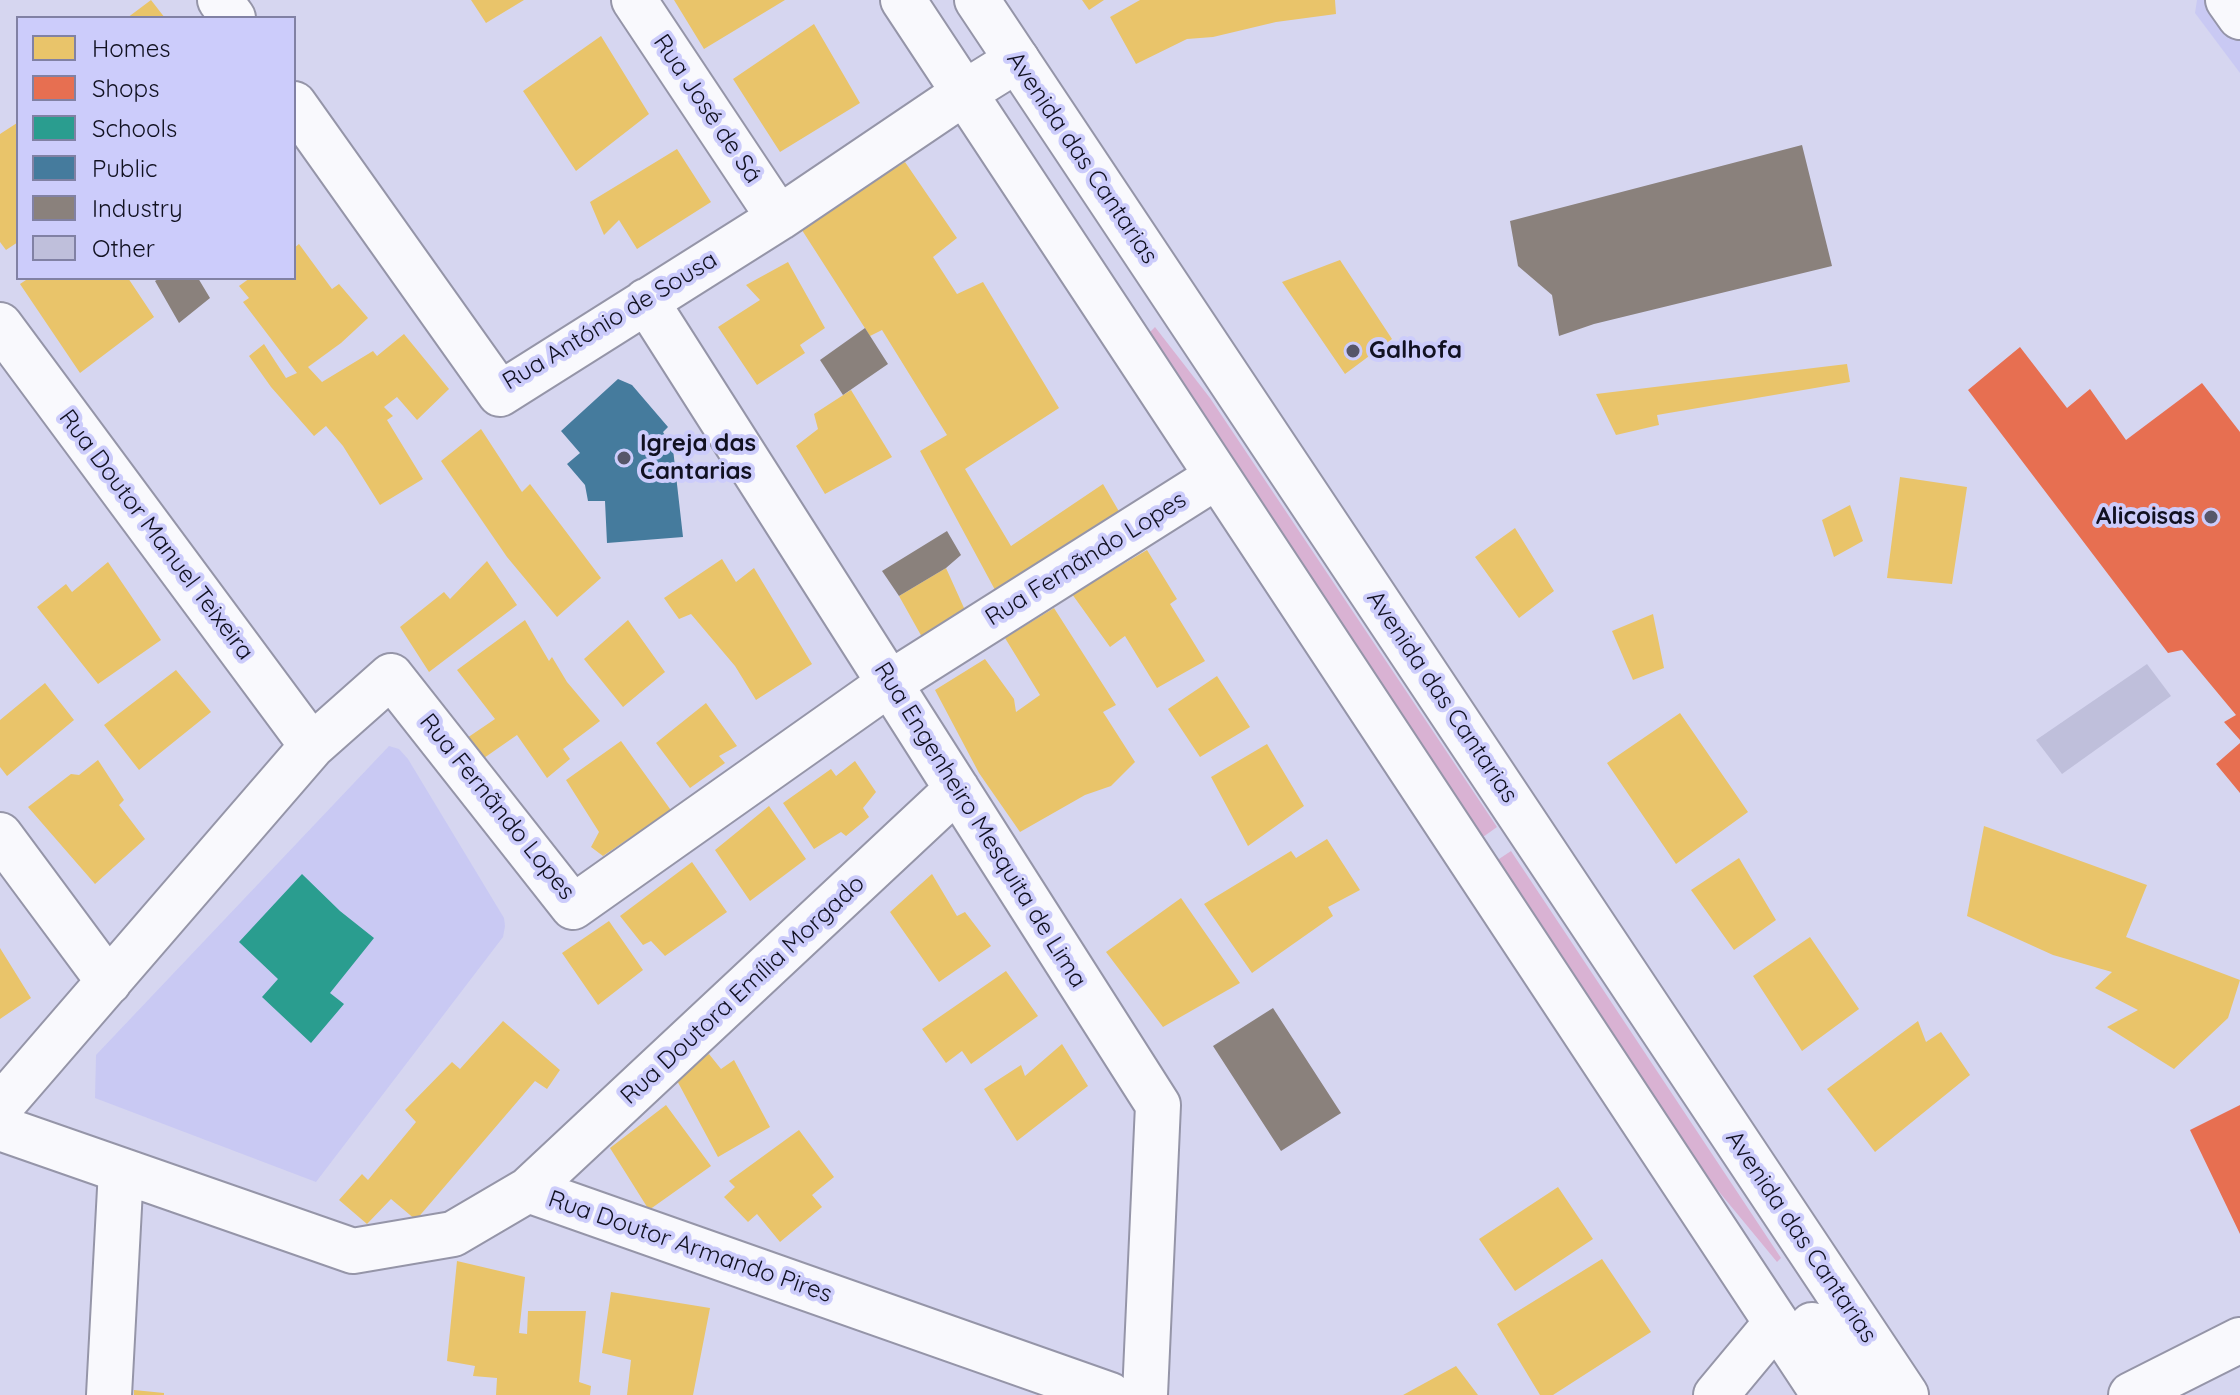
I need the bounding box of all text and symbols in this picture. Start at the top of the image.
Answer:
legend [16,16,296,280]
street label: Rua José de Sá [647,29,767,189]
text: Homes [92,33,170,63]
street label: Avenida das Cantarias [1000,47,1164,269]
text: Shops [92,73,159,103]
text: Schools [92,113,177,143]
text: Public [92,153,157,183]
text: Industry [92,193,183,223]
text: Other [92,233,155,263]
street label: Rua António de Sousa [498,246,722,396]
place label: Galhofa [1369,337,1462,365]
marker: Galhofa [1344,342,1362,360]
street label: Rua Doutor Manuel Teixeira [52,404,260,666]
place label: Igreja das Cantarias [640,430,756,486]
marker: Igreja das Cantarias [615,449,633,467]
street label: Rua Fernãndo Lopes [980,486,1192,632]
place label: Alicoisas [2096,503,2195,531]
marker: Alicoisas [2202,508,2220,526]
street label: Avenida das Cantarias [1360,586,1524,808]
street label: Rua Engenheiro Mesquita de Lima [868,657,1092,993]
street label: Rua Fernãndo Lopes [413,708,581,906]
street label: Rua Doutora Emília Morgado [615,869,871,1111]
street label: Avenida das Cantarias [1719,1126,1883,1348]
street label: Rua Doutor Armando Pires [544,1185,836,1309]

